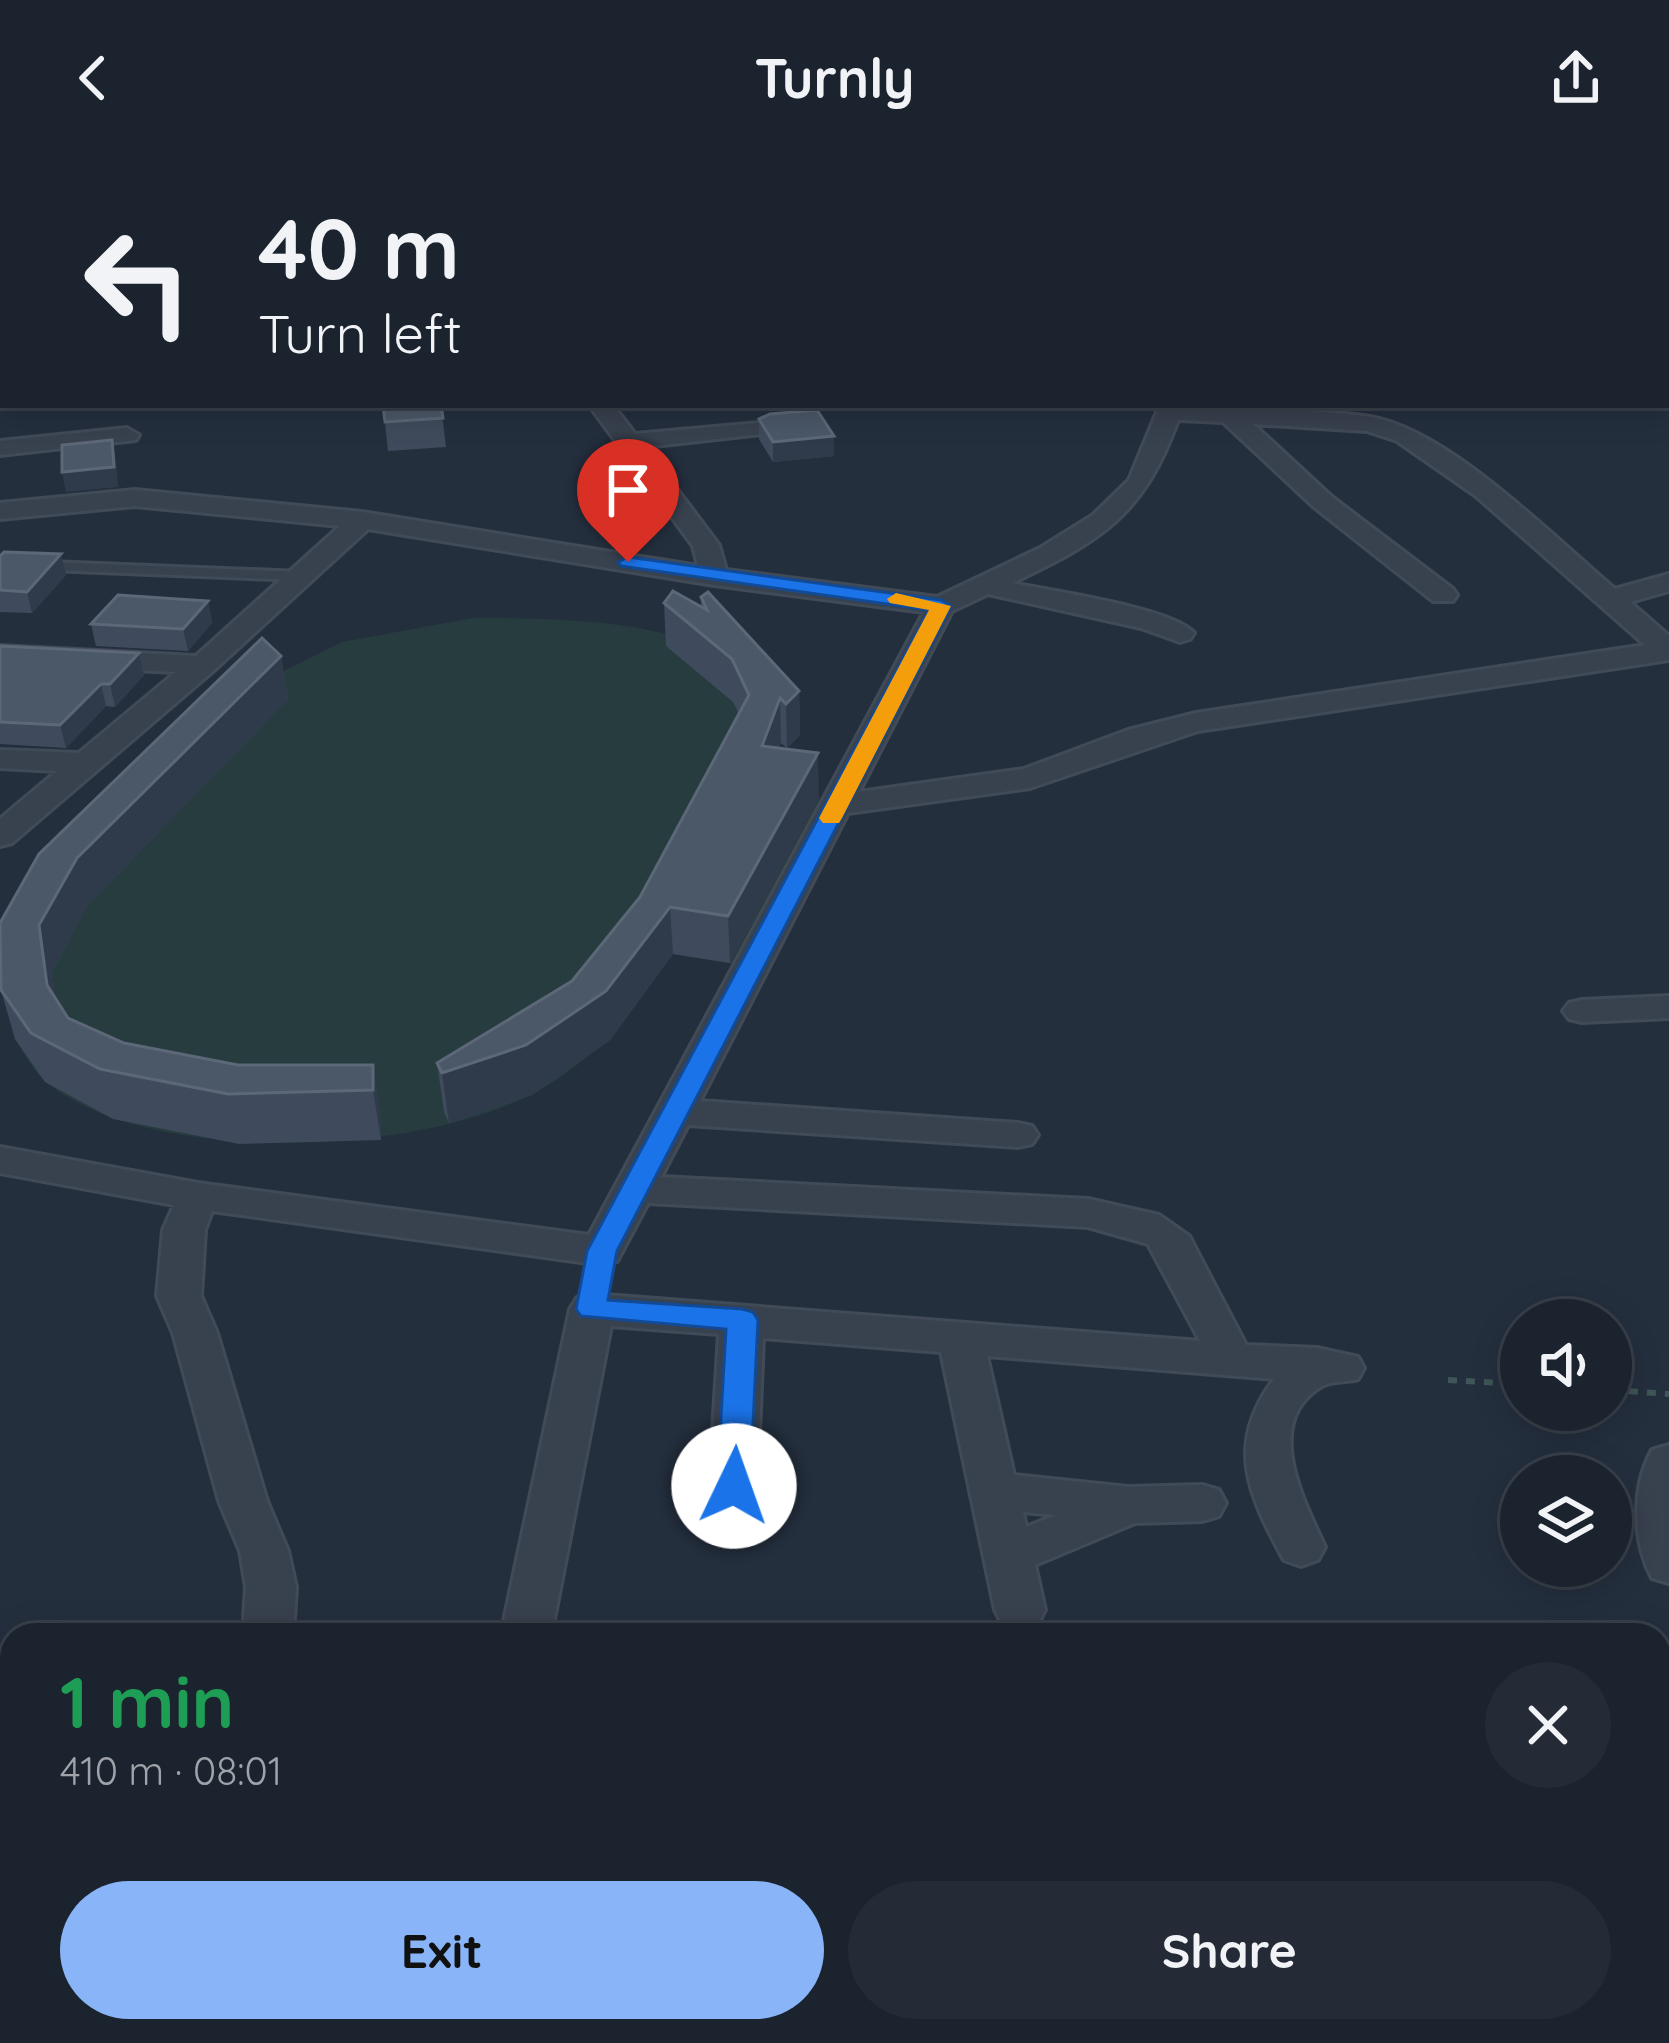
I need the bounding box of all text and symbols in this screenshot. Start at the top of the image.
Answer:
text: Turnly [754,44,915,112]
icon: back [60,45,126,111]
icon: share [1543,45,1609,111]
text: 40 m [258,195,460,300]
icon: left [60,204,216,360]
text: Turn left [258,299,462,367]
pin [577,439,679,562]
icon: arrive [595,457,661,523]
map controls [1500,1299,1632,1587]
button: sound [1500,1299,1632,1431]
position arrow [671,1423,797,1549]
button: layers [1500,1455,1632,1587]
text: 1 min [60,1656,234,1746]
button: close [1485,1662,1611,1788]
text: 410 m · 08:01 [60,1746,282,1795]
button: Exit [60,1881,824,2019]
button: Share [848,1881,1611,2019]

